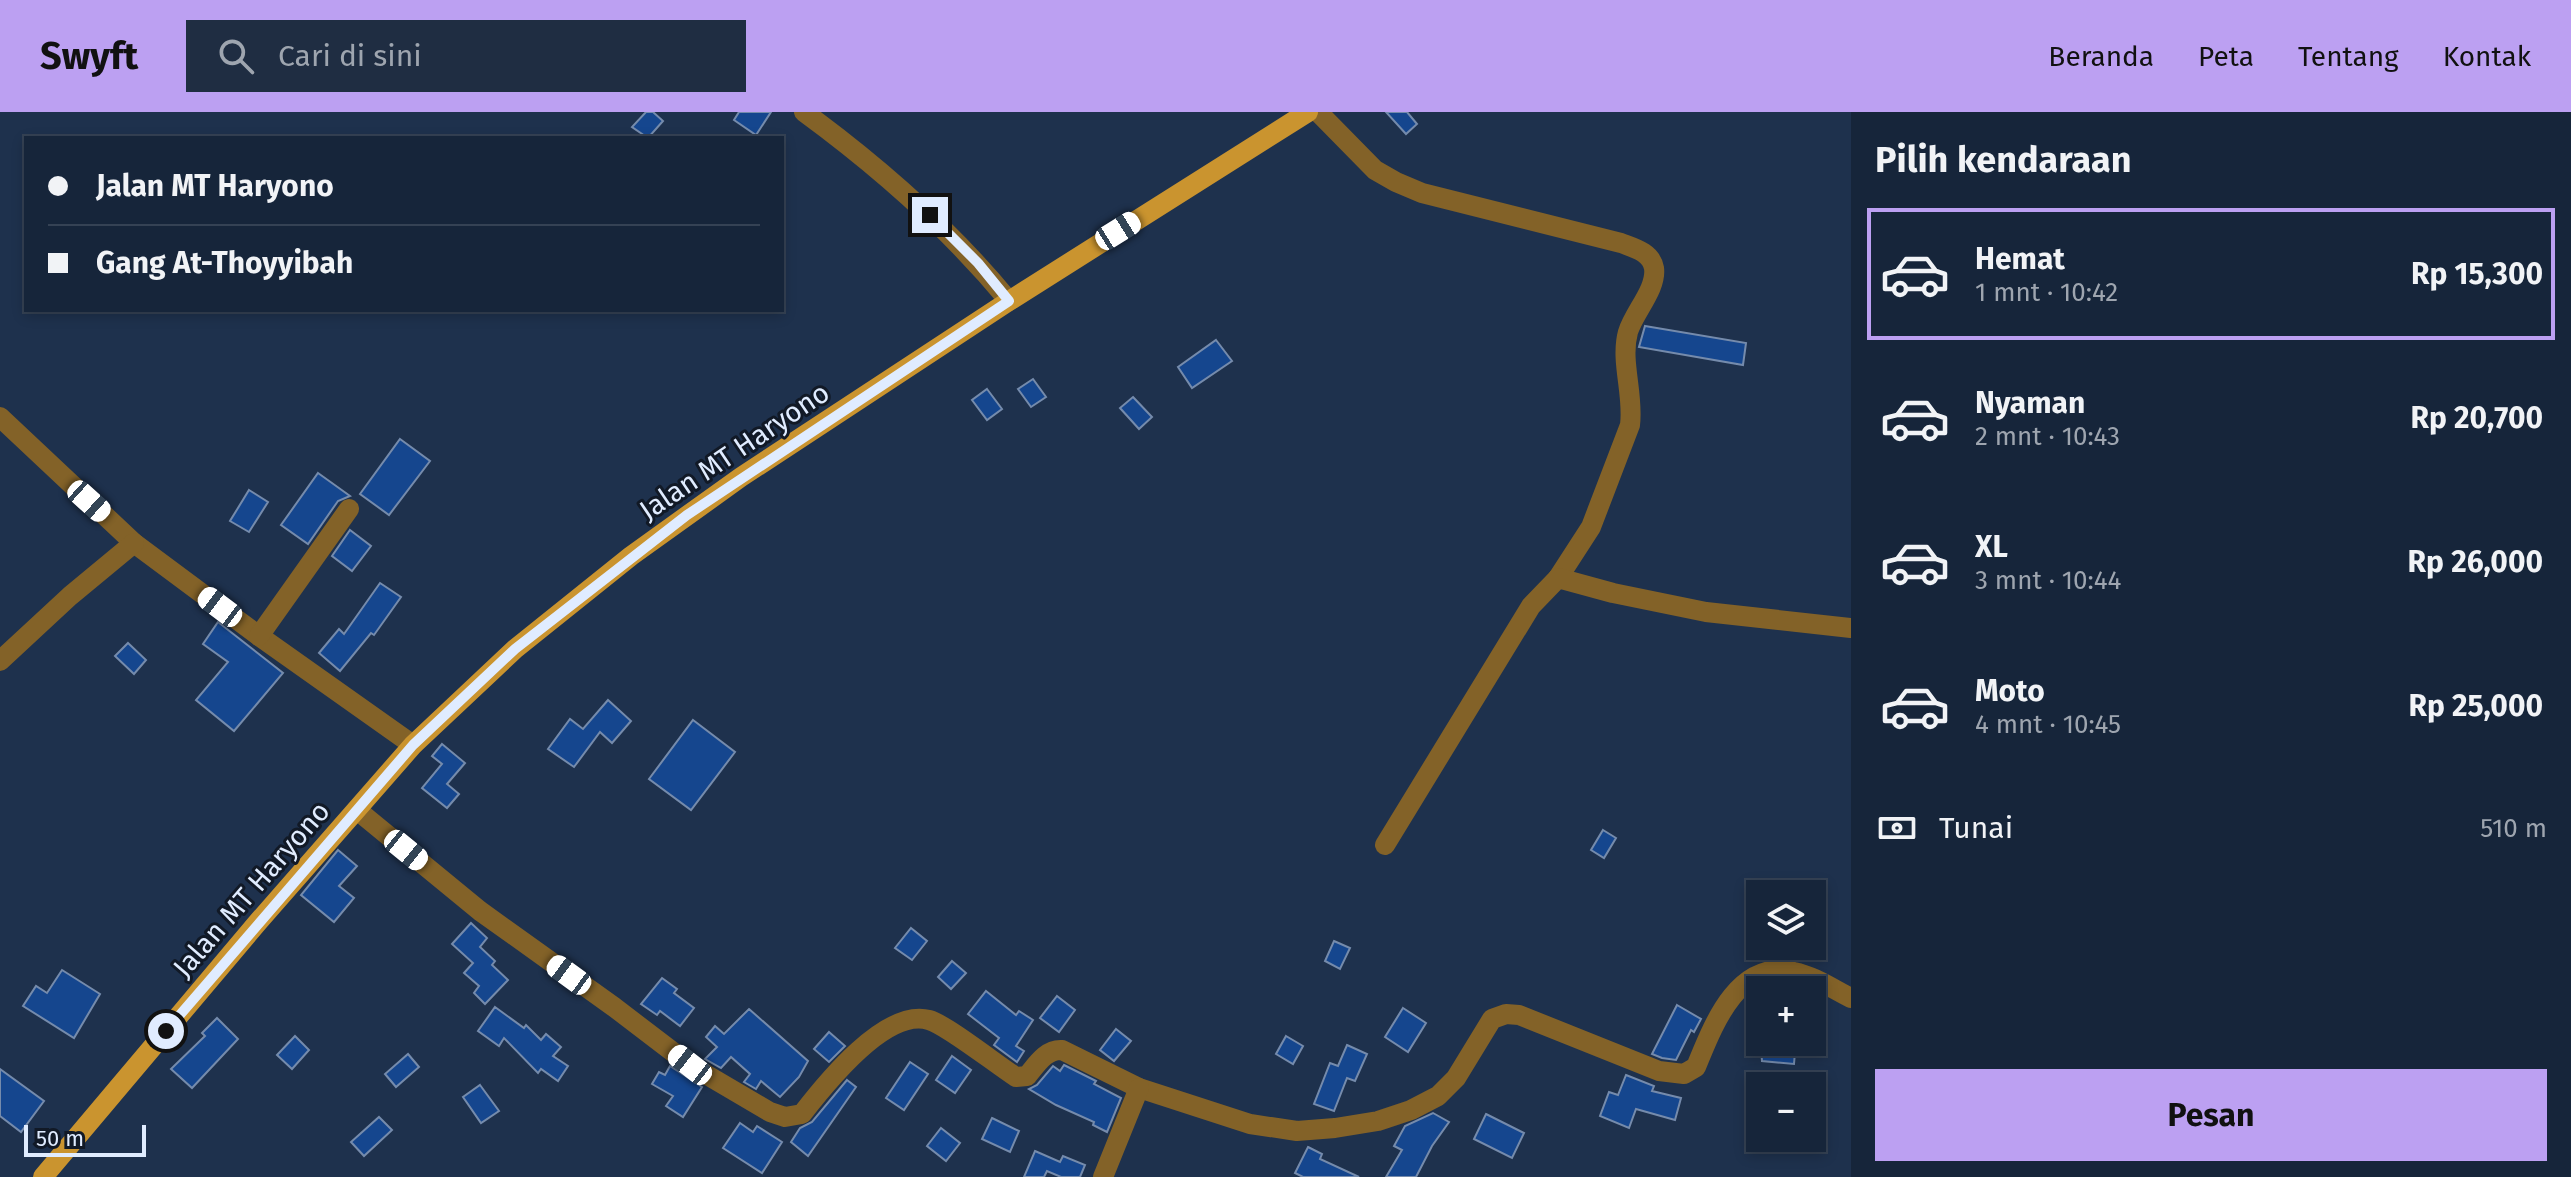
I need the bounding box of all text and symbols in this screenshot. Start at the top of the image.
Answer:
search box [186,20,746,92]
text: Swyft [40,33,138,79]
icon: search [214,34,258,78]
text: Cari di sini [278,38,422,74]
text: Beranda [2048,40,2154,73]
text: Peta [2198,40,2254,73]
text: Tentang [2298,40,2399,73]
text: Kontak [2443,40,2531,73]
text: Pilih kendaraan [1875,138,2132,182]
text: Jalan MT Haryono [96,168,334,204]
route end [912,197,948,233]
car [1091,208,1145,254]
icon: car [1879,238,1951,310]
text: Hemat [1975,241,2065,277]
text: Gang At-Thoyyibah [96,245,353,281]
text: Rp 15,300 [2411,256,2543,292]
text: 1 mnt · 10:42 [1975,277,2118,308]
street label: Jalan MT Haryono [633,376,835,527]
icon: car [1879,382,1951,454]
text: Nyaman [1975,385,2085,421]
text: Rp 20,700 [2410,400,2543,436]
text: 2 mnt · 10:43 [1975,421,2120,452]
car [63,476,115,526]
icon: car [1879,526,1951,598]
text: XL [1975,529,2008,565]
text: Rp 26,000 [2408,544,2543,580]
text: 3 mnt · 10:44 [1975,565,2121,596]
car [194,583,246,631]
icon: car [1879,670,1951,742]
text: Moto [1975,673,2045,709]
text: Rp 25,000 [2408,688,2543,724]
text: 4 mnt · 10:45 [1975,709,2121,740]
street label: Jalan MT Haryono [166,795,337,984]
icon: cash [1875,806,1919,850]
text: Tunai [1939,810,2013,846]
text: 510 m [2480,813,2547,844]
car [380,826,432,874]
map controls [1746,880,1826,1152]
button: layers [1746,880,1826,960]
car [543,951,595,999]
button: + [1746,976,1826,1056]
route start [148,1013,184,1049]
car [664,1041,716,1089]
button: Pesan [1875,1069,2547,1161]
button: − [1746,1072,1826,1152]
scale bar [24,1121,146,1157]
text: 50 m [36,1125,84,1152]

